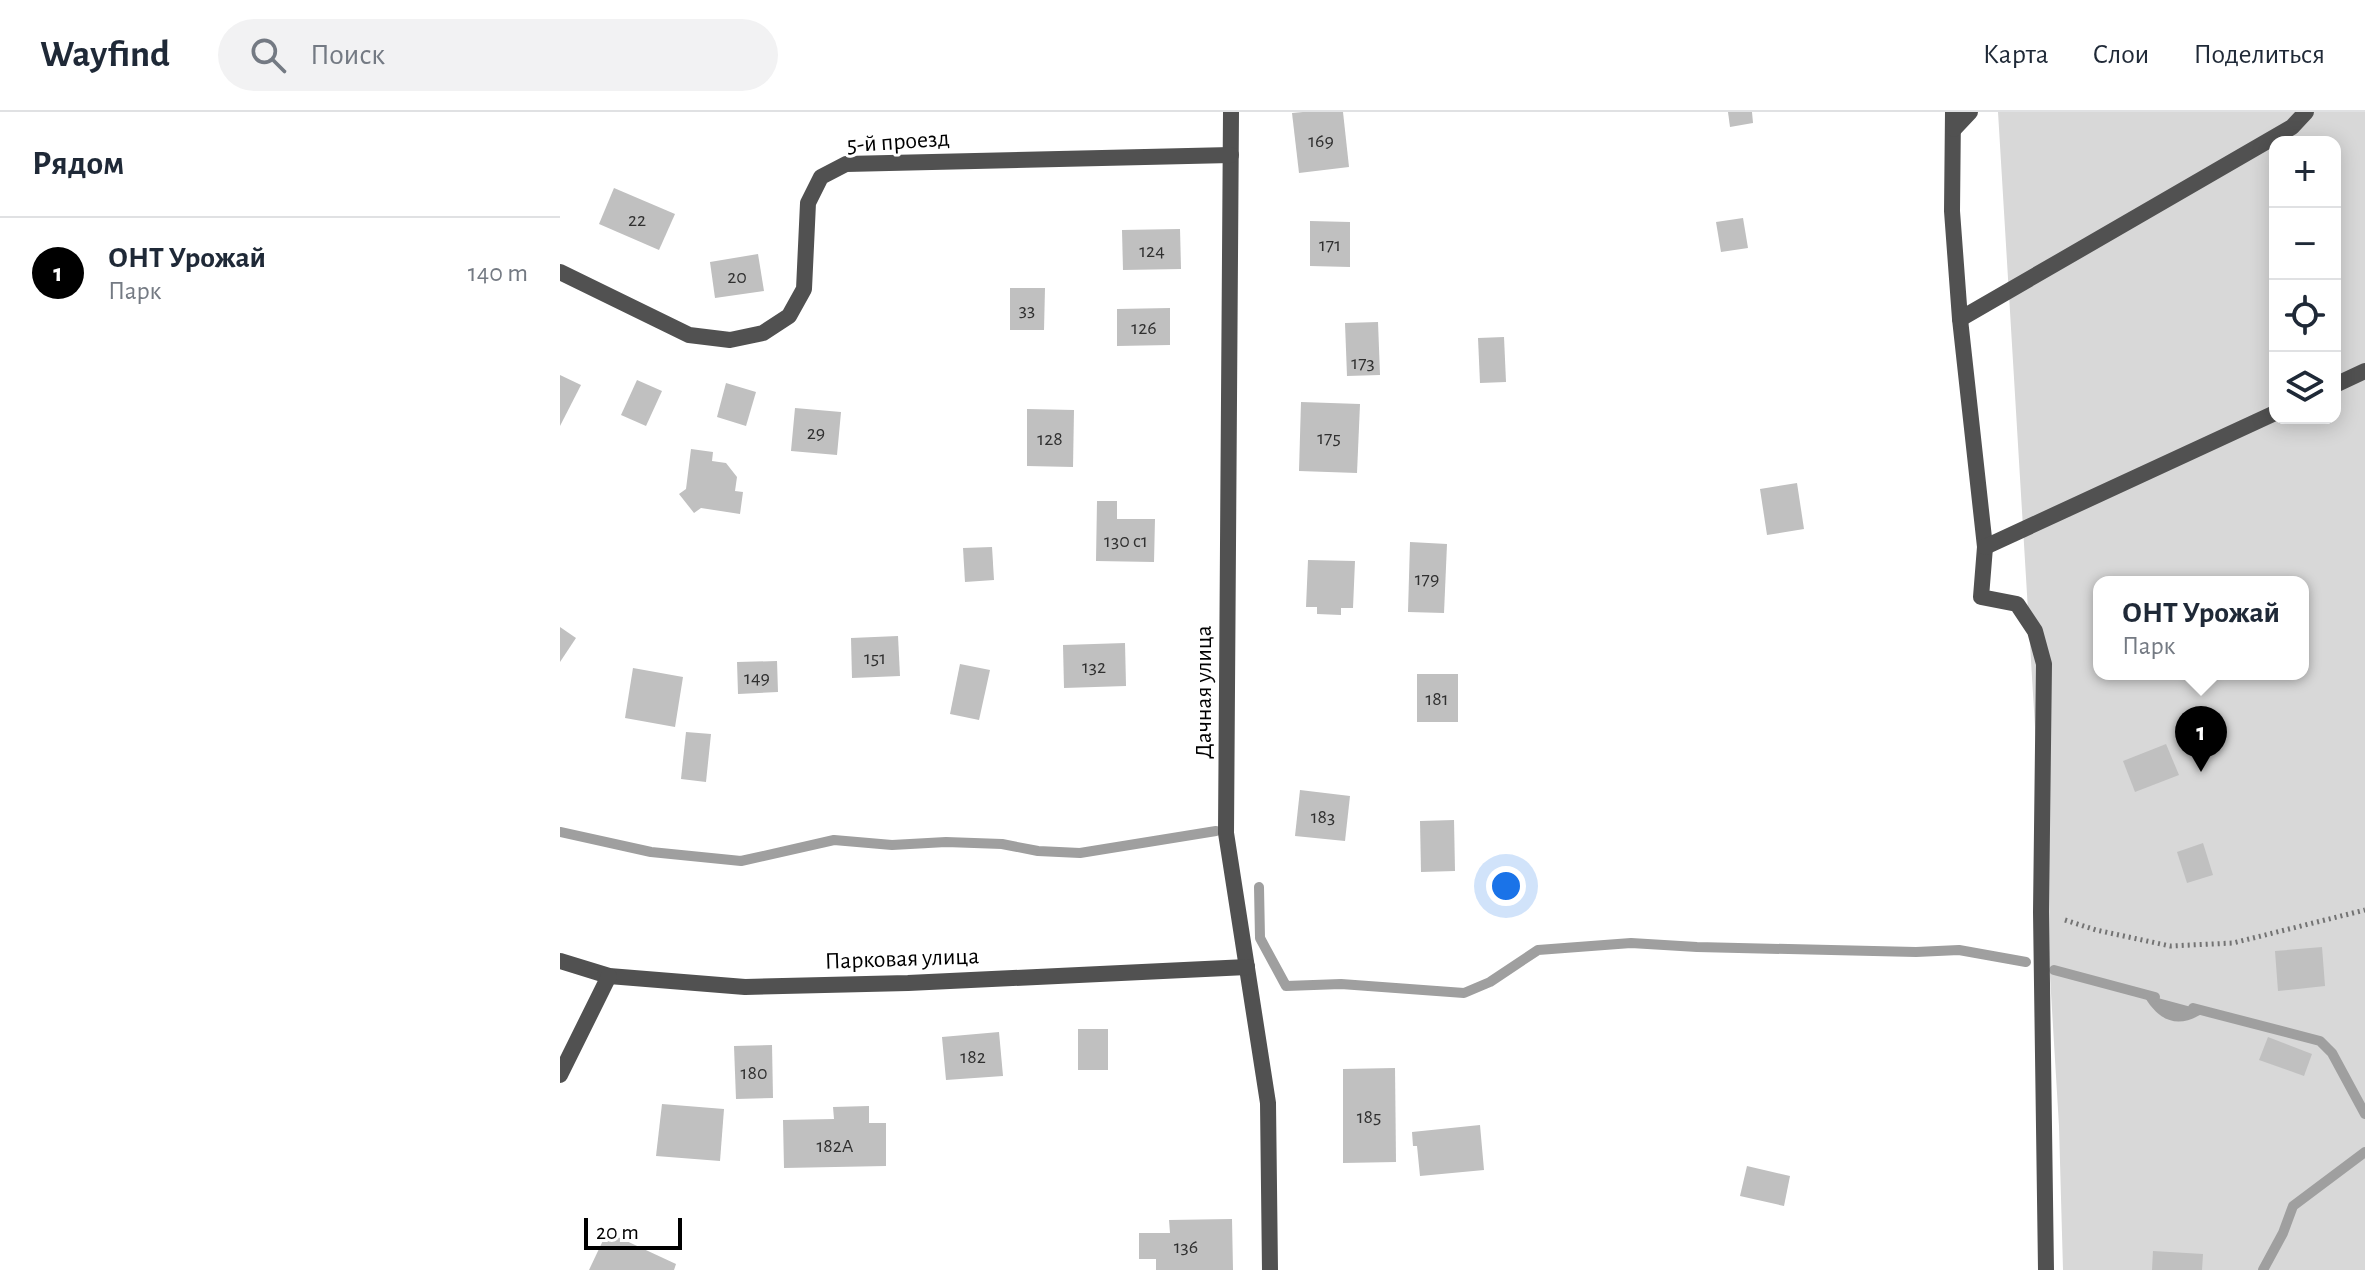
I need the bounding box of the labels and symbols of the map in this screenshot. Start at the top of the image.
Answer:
street label: 5-й проезд [846,126,950,158]
house number: 169 [1308,131,1334,151]
house number: 22 [628,210,646,230]
house number: 171 [1319,235,1341,255]
house number: 124 [1139,241,1165,261]
house number: 20 [727,267,747,287]
house number: 33 [1019,300,1035,320]
house number: 126 [1131,318,1157,338]
house number: 173 [1351,353,1375,373]
house number: 29 [807,423,825,443]
house number: 175 [1317,428,1341,448]
house number: 128 [1037,429,1063,449]
house number: 130 с1 [1104,531,1148,551]
house number: 179 [1415,569,1439,589]
street label: Дачная улица [1192,625,1216,759]
house number: 151 [864,648,886,668]
house number: 132 [1082,657,1106,677]
house number: 149 [744,668,770,688]
house number: 181 [1425,689,1449,709]
pin: 1 [2175,706,2227,772]
house number: 183 [1311,807,1335,827]
your location [1486,866,1526,906]
street label: Парковая улица [824,944,980,974]
house number: 182 [960,1047,986,1067]
house number: 180 [741,1063,767,1083]
house number: 185 [1357,1107,1381,1127]
house number: 182А [816,1136,854,1156]
scale bar [584,1214,682,1250]
house number: 136 [1174,1237,1198,1257]

